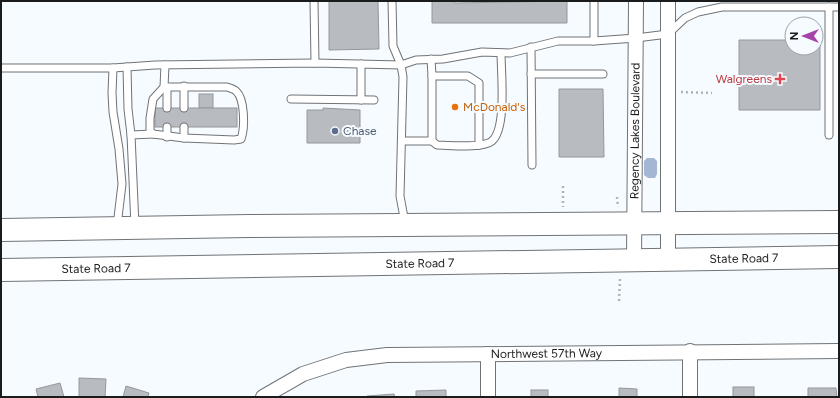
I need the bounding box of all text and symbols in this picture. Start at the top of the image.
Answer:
north arrow [784,16,824,56]
text: N [788,32,801,40]
street label: Regency Lakes Boulevard [627,63,643,199]
place label: Walgreens [716,72,772,86]
marker: Walgreens [775,74,785,84]
place label: McDonald's [463,100,526,114]
marker: McDonald's [450,102,460,112]
place label: Chase [343,124,377,138]
marker: Chase [330,126,340,136]
street label: State Road 7 [709,251,779,266]
street label: State Road 7 [385,256,455,271]
street label: State Road 7 [61,261,131,276]
street label: Northwest 57th Way [491,346,603,361]

